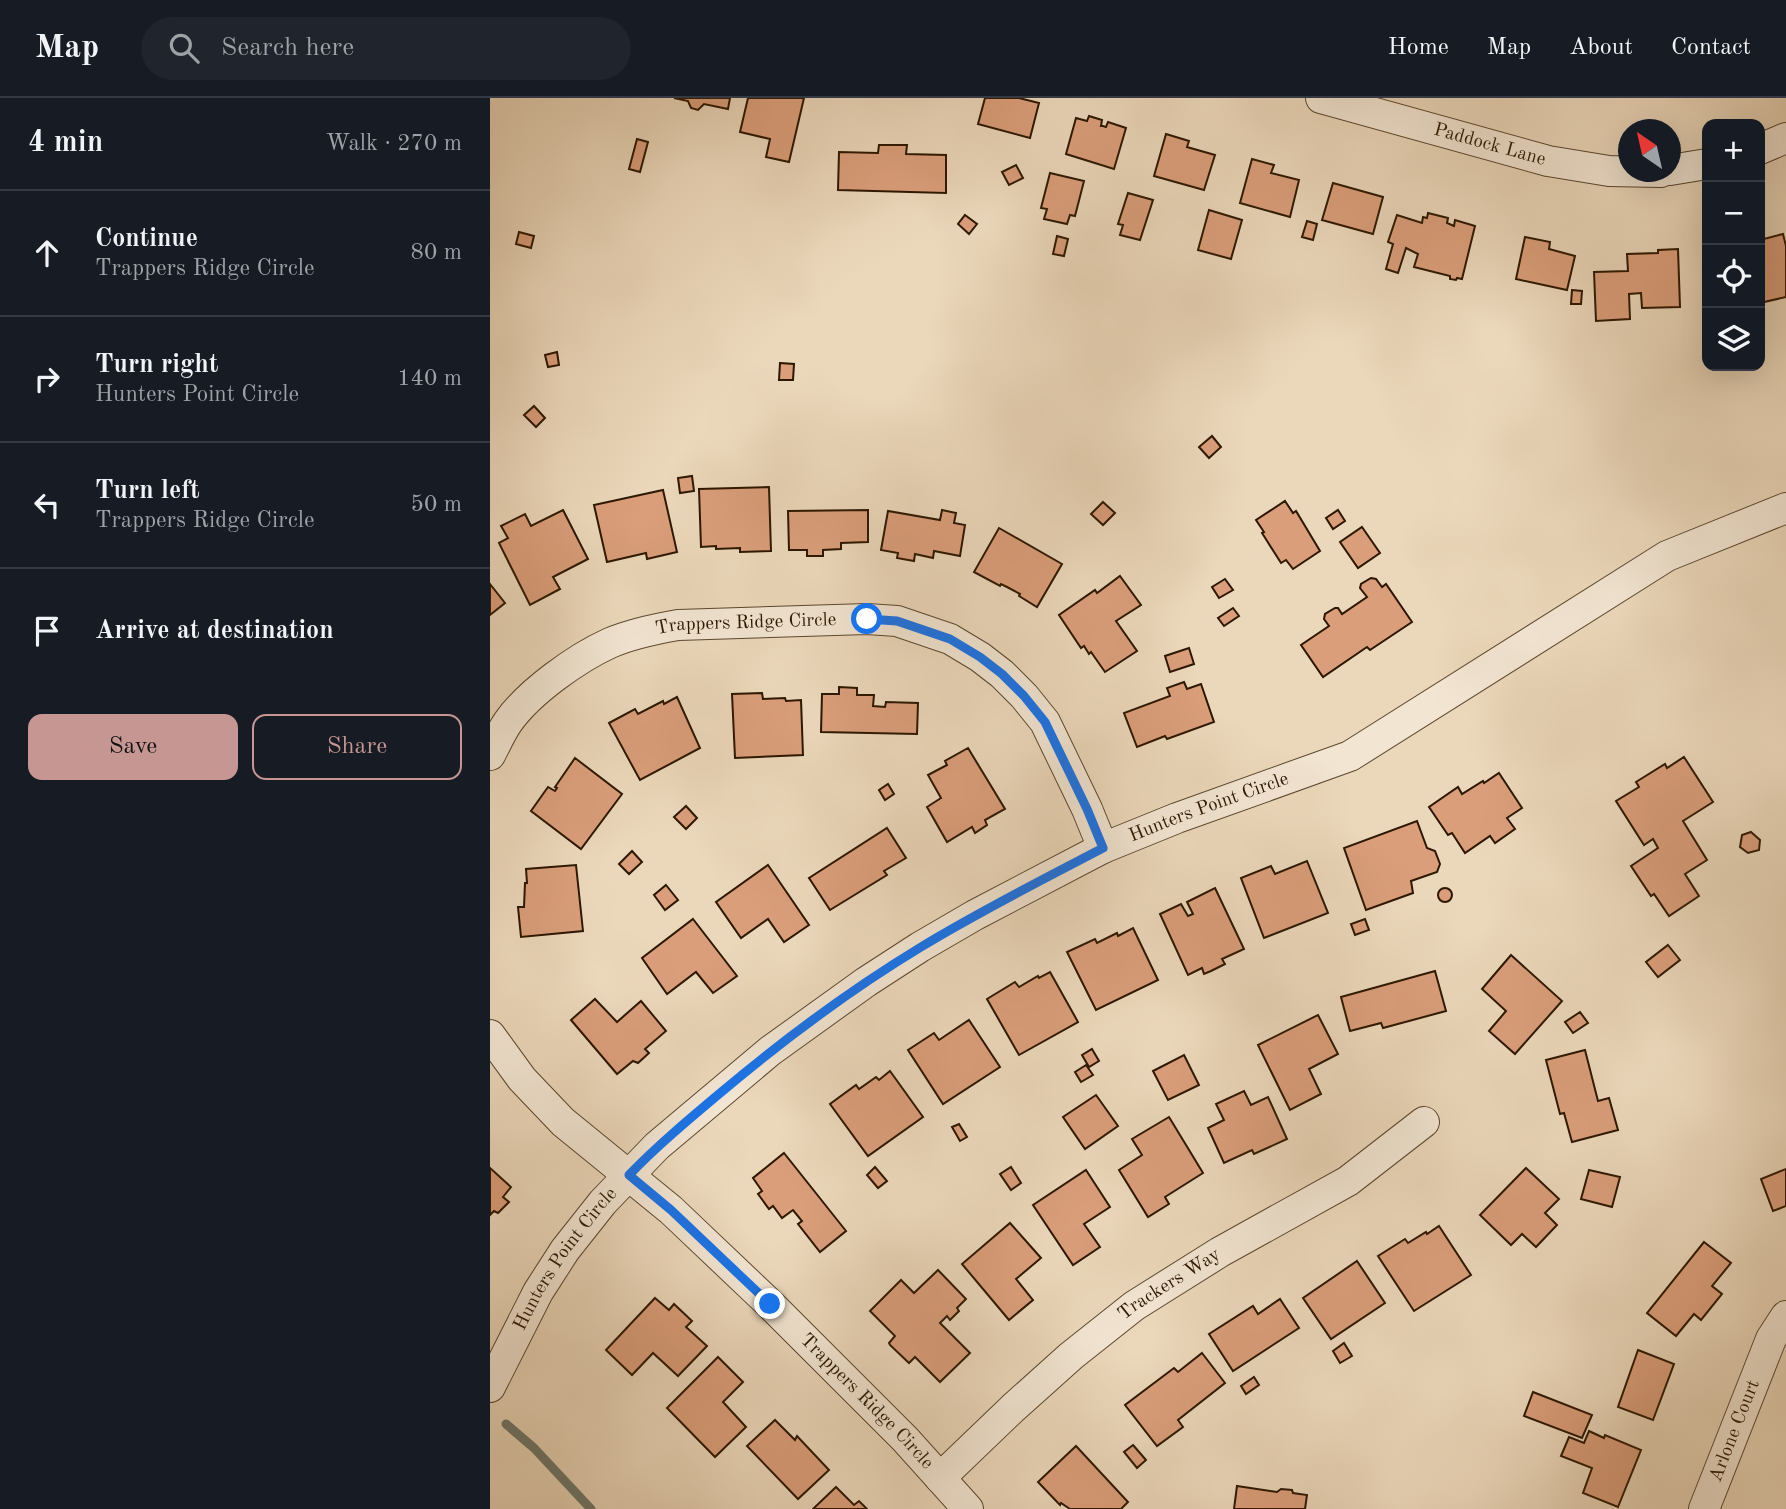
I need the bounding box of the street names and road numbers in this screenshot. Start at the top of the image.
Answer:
street label: Paddock Lane [1431,120,1548,169]
street label: Trappers Ridge Circle [654,610,837,639]
street label: Hunters Point Circle [1126,769,1291,846]
street label: Hunters Point Circle [511,1184,621,1334]
street label: Trackers Way [1115,1245,1224,1324]
street label: Trappers Ridge Circle [796,1330,937,1473]
street label: Arlone Court [1706,1377,1763,1485]

